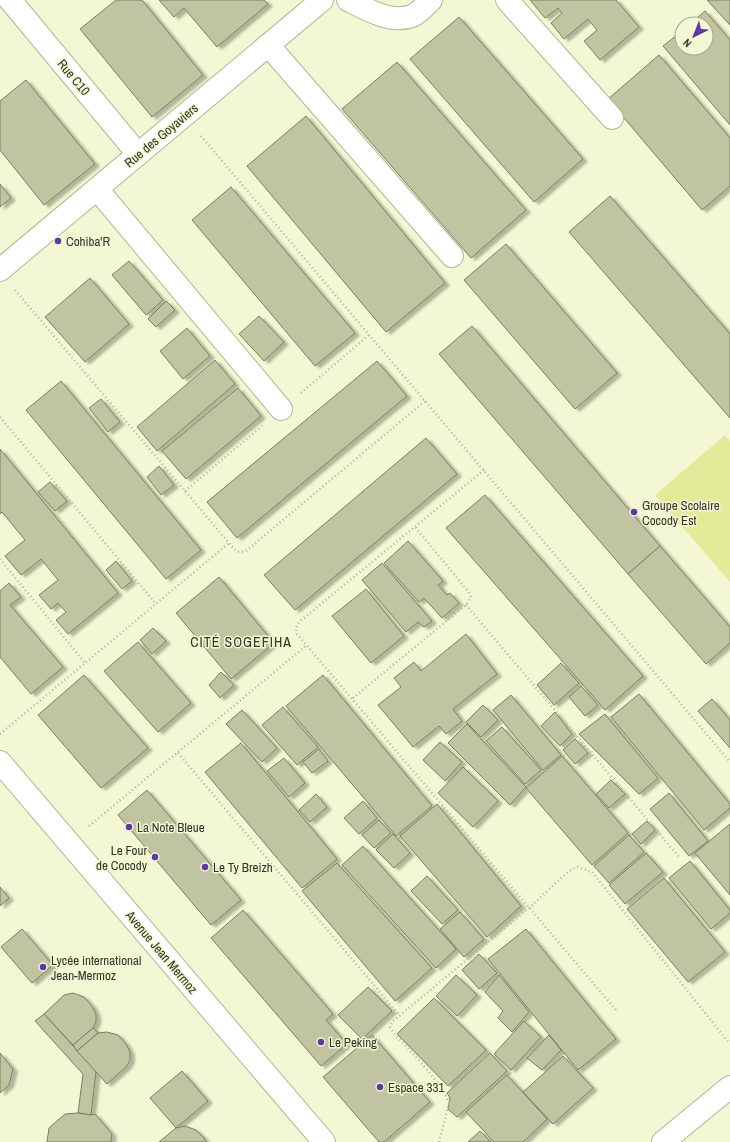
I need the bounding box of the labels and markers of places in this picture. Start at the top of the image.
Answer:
place label: Cohiba'R [66,233,110,250]
marker: Cohiba'R [53,236,63,246]
place label: Groupe Scolaire Cocody Est [642,497,720,529]
marker: Groupe Scolaire Cocody Est [629,507,639,517]
place label: La Note Bleue [137,819,205,836]
marker: La Note Bleue [124,822,134,832]
place label: Le Four de Cocody [96,842,148,874]
marker: Le Four de Cocody [150,852,160,862]
place label: Le Ty Breizh [213,859,273,876]
marker: Le Ty Breizh [200,862,210,872]
place label: Lycée international Jean-Mermoz [51,952,141,984]
marker: Lycée international Jean-Mermoz [38,962,48,972]
place label: Le Peking [329,1034,377,1051]
marker: Le Peking [316,1037,326,1047]
place label: Espace 331 [388,1079,444,1096]
marker: Espace 331 [375,1082,385,1092]

